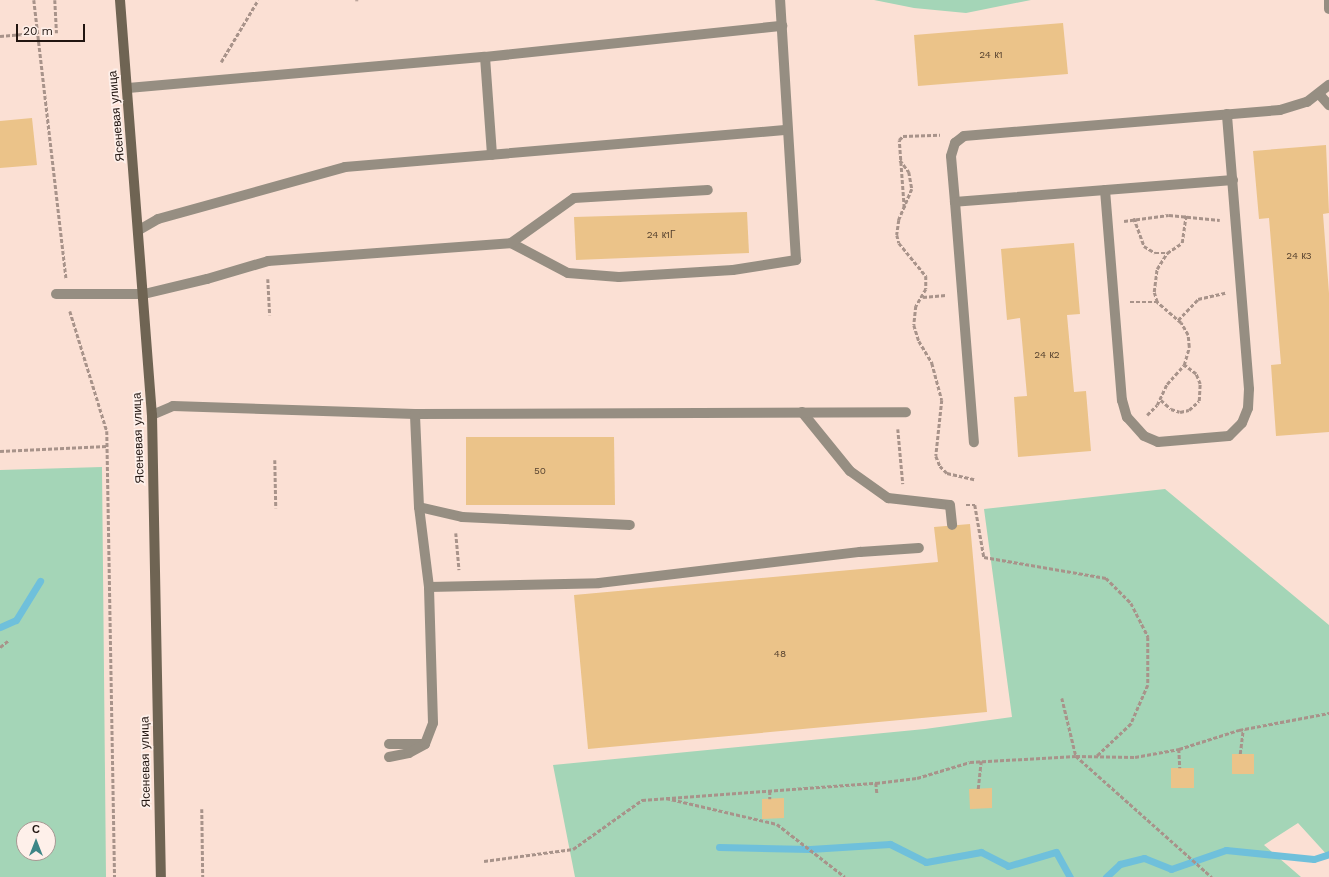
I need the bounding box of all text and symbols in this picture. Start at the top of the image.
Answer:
scale bar [18,16,87,42]
text: 20 m [23,24,53,38]
house number: 24 к1 [979,49,1003,61]
street label: Ясеневая улица [106,70,128,162]
house number: 24 к1Г [647,229,675,241]
house number: 24 к3 [1286,250,1312,262]
house number: 24 к2 [1034,349,1060,361]
street label: Ясеневая улица [130,392,148,484]
house number: 50 [534,465,546,477]
house number: 48 [774,648,786,660]
street label: Ясеневая улица [138,716,154,808]
north arrow [16,821,56,861]
text: С [32,823,40,836]

